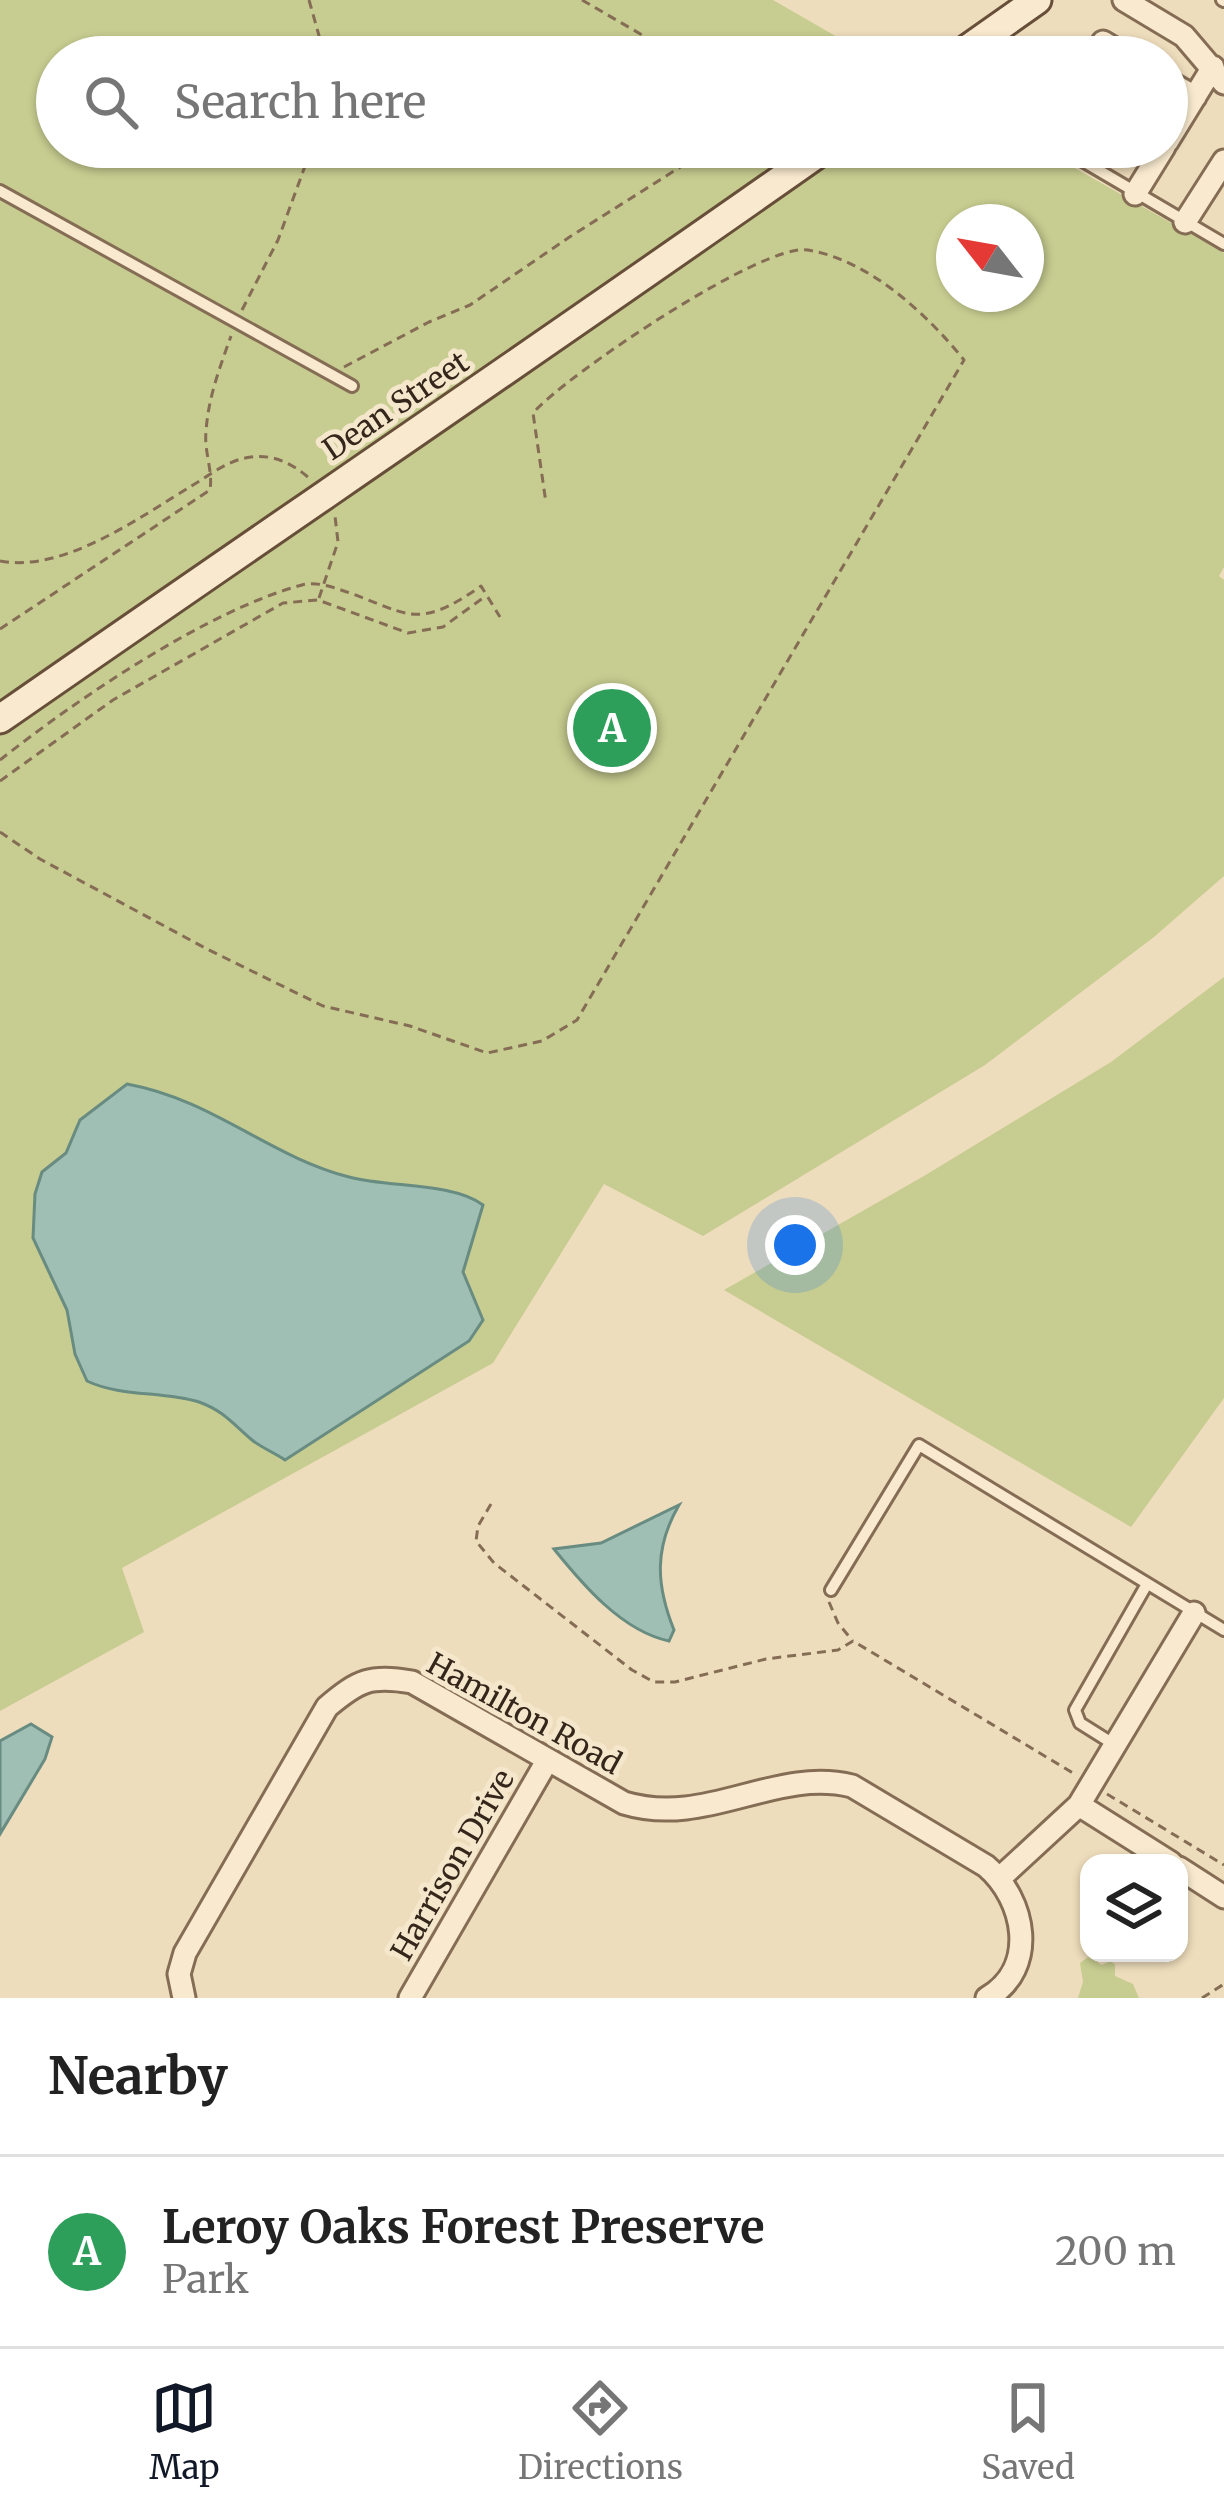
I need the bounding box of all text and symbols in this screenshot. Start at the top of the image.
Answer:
search box [36,36,1188,168]
icon: search [78,69,144,135]
text: Search here [174,74,426,130]
north arrow [936,204,1044,312]
street label: Dean Street [315,342,476,468]
pin: A [573,683,651,773]
your location [765,1215,825,1275]
street label: Hamilton Road [421,1644,628,1782]
street label: Harrison Drive [382,1762,522,1967]
map controls [1080,1854,1188,1962]
button: layers [1080,1854,1188,1962]
text: Nearby [48,2044,228,2108]
text: Leroy Oaks Forest Preserve [162,2199,764,2255]
text: A [73,2227,101,2276]
text: 200 m [1055,2227,1176,2276]
text: Park [162,2255,249,2304]
tab: Map [149,2375,220,2488]
tab: Directions [518,2375,683,2488]
tab: Saved [981,2375,1075,2488]

